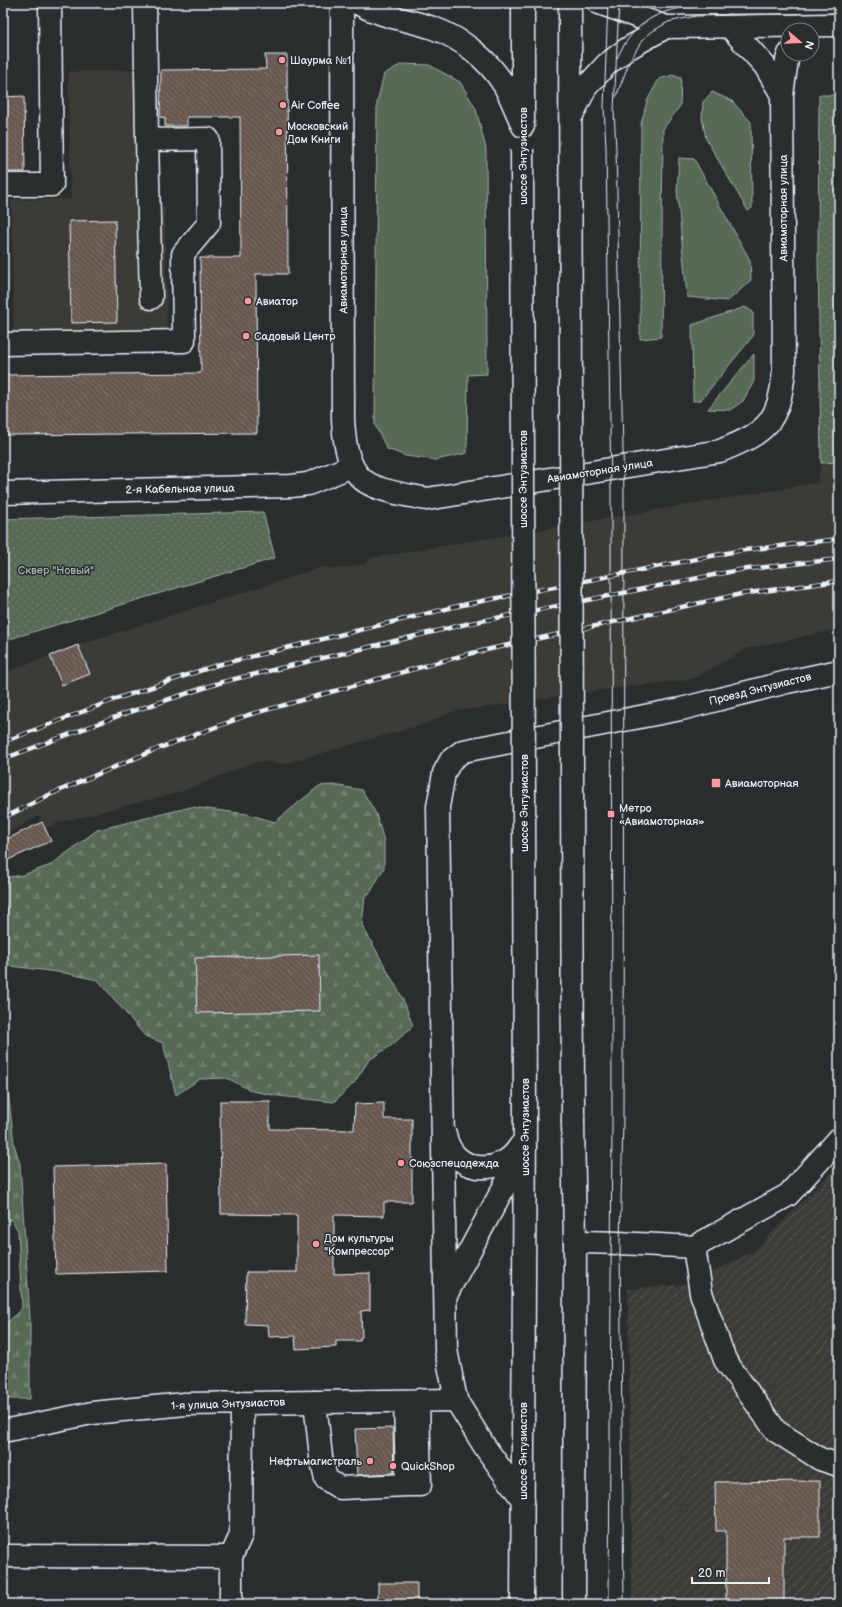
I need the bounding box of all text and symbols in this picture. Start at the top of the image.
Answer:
north arrow [780,22,820,62]
text: N [801,39,816,51]
place label: Шаурма №1 [290,54,351,67]
marker: Шаурма №1 [277,55,287,65]
place label: Air Coffee [291,99,340,112]
marker: Air Coffee [278,100,288,110]
street label: шоссе Энтузиастов [517,107,530,205]
place label: Московский Дом Книги [287,120,348,146]
marker: Московский Дом Книги [274,127,284,137]
street label: Авиамоторная улица [777,154,790,262]
street label: Авиамоторная улица [337,206,350,314]
place label: Авиатор [255,295,299,308]
marker: Авиатор [243,296,253,306]
place label: Садовый Центр [254,330,336,343]
marker: Садовый Центр [241,331,251,341]
street label: шоссе Энтузиастов [517,430,530,528]
street label: Авиамоторная улица [545,456,654,486]
street label: 2-я Кабельная улица [125,482,235,496]
park label: Сквер "Новый" [18,564,94,577]
street label: Проезд Энтузиастов [708,670,813,708]
street label: шоссе Энтузиастов [518,754,531,852]
marker: Авиамоторная [710,777,722,789]
place label: Авиамоторная [724,777,799,790]
place label: Метро «Авиамоторная» [619,802,704,828]
marker: Метро «Авиамоторная» [606,809,616,819]
street label: шоссе Энтузиастов [519,1078,532,1176]
place label: Союзспецодежда [409,1157,500,1170]
marker: Союзспецодежда [396,1158,406,1168]
place label: Дом культуры "Компрессор" [324,1232,394,1258]
marker: Дом культуры "Компрессор" [311,1239,321,1249]
street label: 1-я улица Энтузиастов [171,1395,286,1412]
street label: шоссе Энтузиастов [517,1402,530,1500]
place label: Нефтьмагистраль [269,1455,363,1468]
marker: Нефтьмагистраль [365,1456,375,1466]
place label: QuickShop [401,1460,455,1473]
marker: QuickShop [388,1461,398,1471]
scale bar [692,1559,769,1585]
text: 20 m [698,1566,725,1581]

